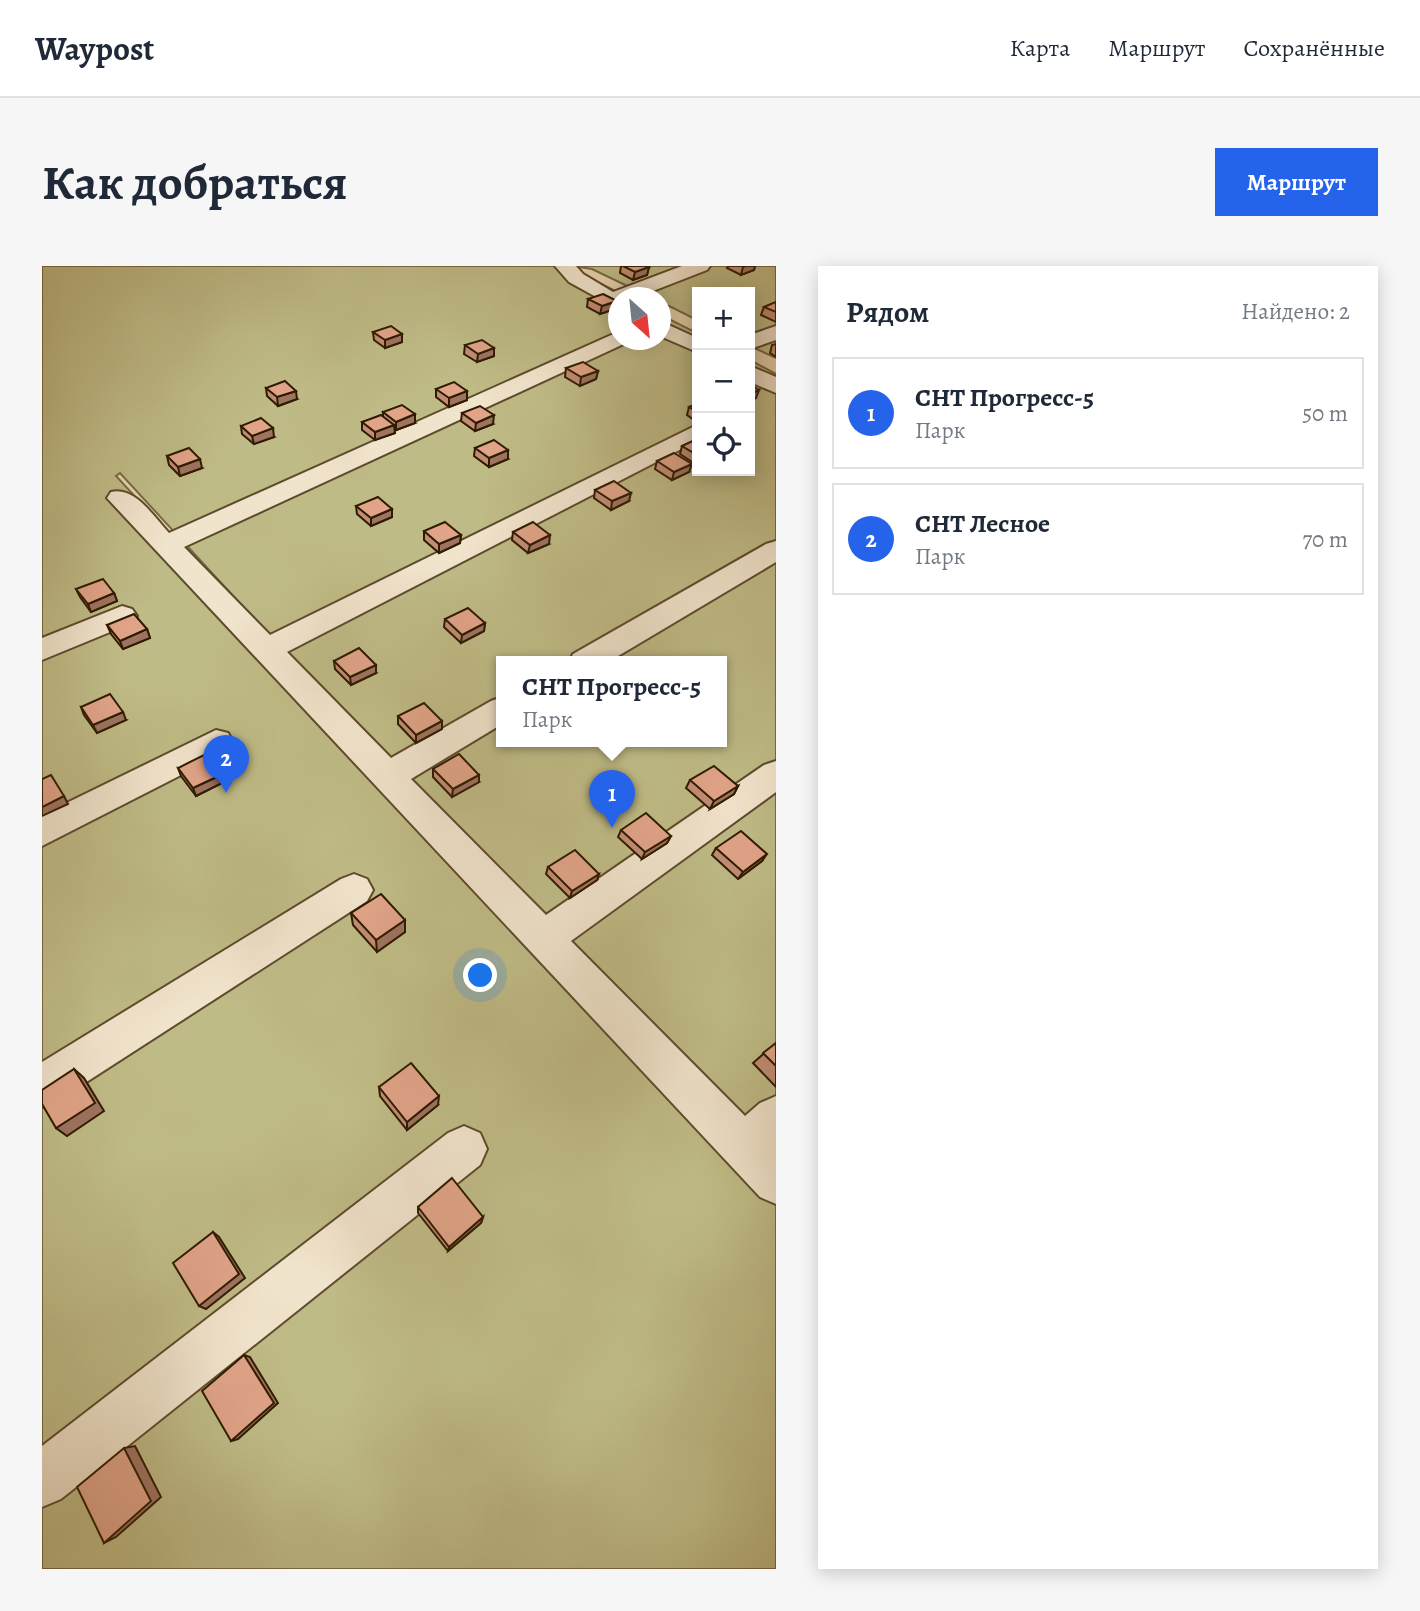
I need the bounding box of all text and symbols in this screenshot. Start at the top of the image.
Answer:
text: Waypost [35,26,154,71]
text: Карта [1010,32,1070,64]
text: Маршрут [1108,32,1206,64]
text: Сохранённые [1244,32,1385,64]
button: Маршрут [1215,148,1378,216]
text: Как добраться [42,149,348,216]
north arrow [608,287,671,350]
map controls [692,287,755,476]
button: + [692,287,755,350]
text: Рядом [846,292,929,332]
text: Найдено: 2 [1241,296,1350,327]
button: − [692,350,755,413]
text: СНТ Прогресс-5 [915,380,1094,415]
text: 1 [867,398,875,429]
text: 50 m [1302,398,1348,429]
button: locate [692,413,755,476]
text: Парк [915,415,966,446]
text: СНТ Лесное [915,506,1050,541]
text: 2 [865,524,877,555]
text: 70 m [1302,524,1348,555]
text: Парк [915,541,966,572]
popup [496,656,727,747]
text: СНТ Прогресс-5 [522,669,701,704]
text: Парк [522,704,572,735]
pin: 2 [203,735,249,793]
pin: 1 [589,770,635,828]
your location [463,958,497,992]

